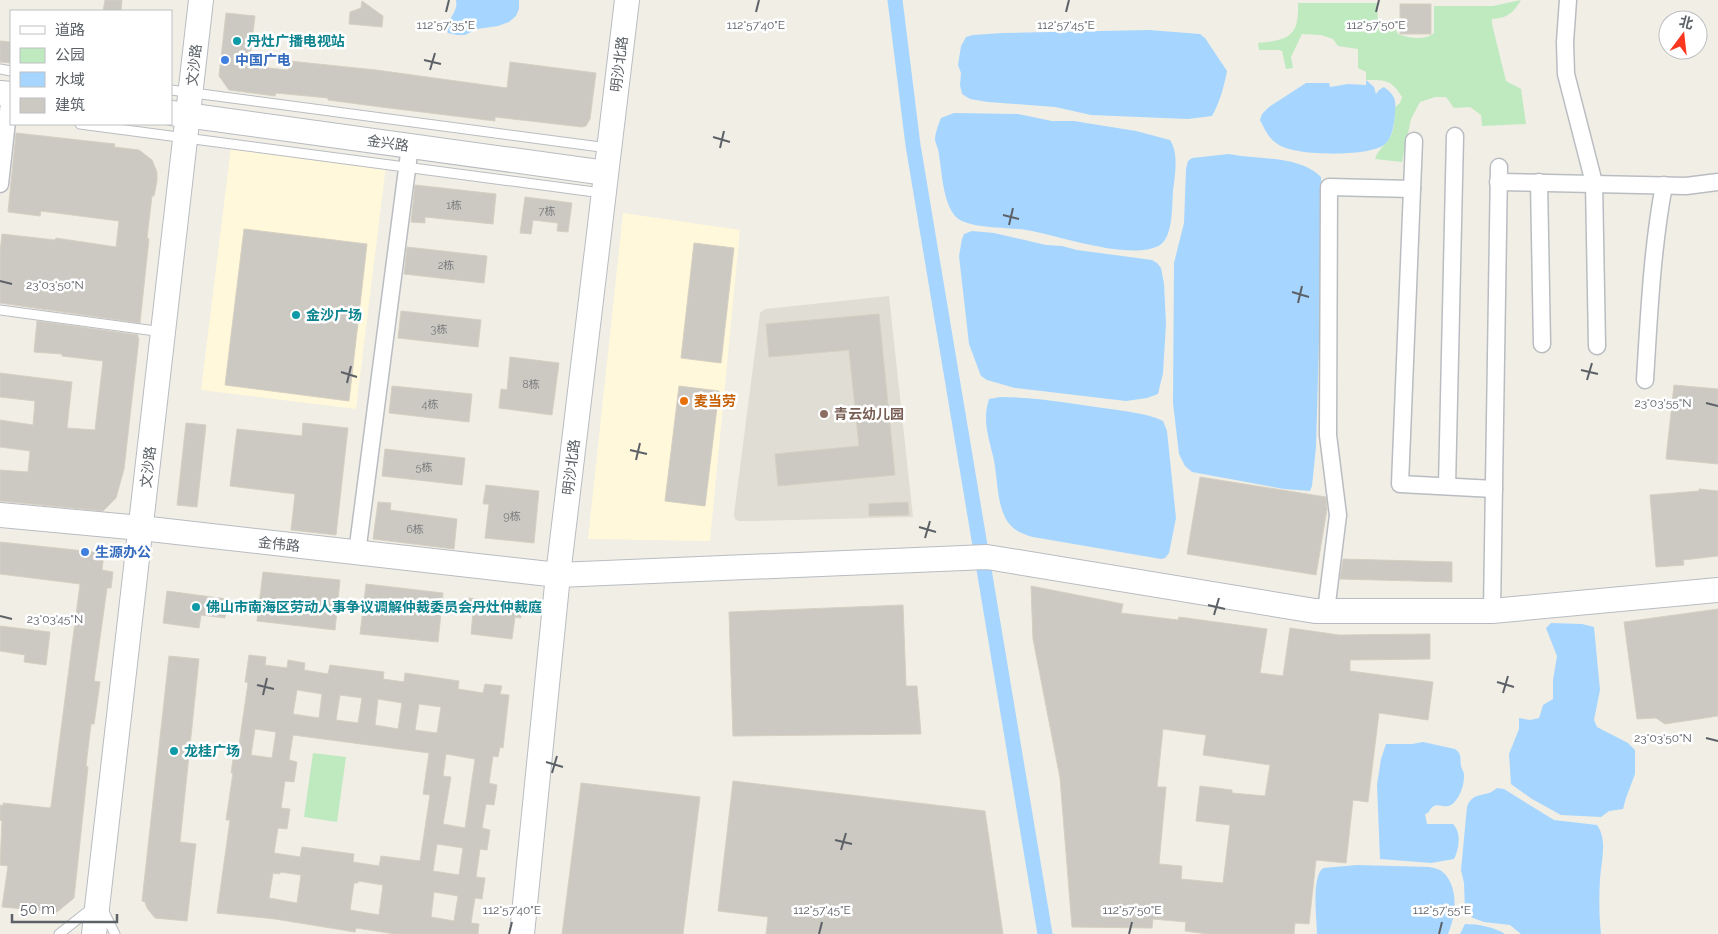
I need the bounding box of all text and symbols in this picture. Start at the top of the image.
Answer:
legend [10,10,172,125]
north arrow [1658,10,1708,60]
text: 北 [1678,13,1695,32]
text: 112°57'35"E [417,18,475,32]
text: 112°57'40"E [727,18,785,32]
text: 112°57'45"E [1037,18,1095,32]
text: 112°57'50"E [1346,18,1406,32]
text: 道路 [55,21,85,39]
place label: 丹灶广播电视站 [247,33,345,49]
marker: 丹灶广播电视站 [231,35,243,47]
street label: 明沙北路 [608,35,630,93]
street label: 文沙路 [184,43,204,87]
text: 公园 [55,46,85,64]
place label: 中国广电 [235,52,291,68]
marker: 中国广电 [219,54,231,66]
text: 水域 [55,71,85,89]
text: 建筑 [55,96,85,114]
street label: 金兴路 [366,132,410,154]
house number: 1栋 [446,199,462,212]
house number: 7栋 [539,205,555,218]
house number: 2栋 [438,259,454,272]
text: 23°03'50"N [26,278,84,292]
place label: 金沙广场 [306,307,362,323]
marker: 金沙广场 [290,309,302,321]
house number: 3栋 [431,323,447,336]
house number: 8栋 [522,378,540,391]
place label: 麦当劳 [694,393,736,409]
marker: 麦当劳 [678,395,690,407]
text: 23°03'55"N [1634,396,1692,410]
house number: 4栋 [421,398,439,411]
place label: 青云幼儿园 [834,406,904,422]
marker: 青云幼儿园 [818,408,830,420]
street label: 明沙北路 [560,438,582,496]
street label: 文沙路 [138,445,158,489]
house number: 5栋 [416,461,433,474]
house number: 9栋 [503,510,521,523]
house number: 6栋 [406,523,424,536]
street label: 金伟路 [257,534,301,554]
place label: 生源办公 [95,544,151,560]
marker: 生源办公 [79,546,91,558]
place label: 佛山市南海区劳动人事争议调解仲裁委员会丹灶仲裁庭 [206,599,542,615]
marker: 佛山市南海区劳动人事争议调解仲裁委员会丹灶仲裁庭 [190,601,202,613]
text: 23°03'45"N [27,612,83,626]
text: 23°03'50"N [1634,731,1692,745]
place label: 龙桂广场 [184,743,240,759]
marker: 龙桂广场 [168,745,180,757]
scale bar [12,892,118,924]
text: 50 m [20,900,55,918]
text: 112°57'40"E [483,903,541,917]
text: 112°57'45"E [793,903,851,917]
text: 112°57'50"E [1102,903,1162,917]
text: 112°57'55"E [1413,903,1471,917]

